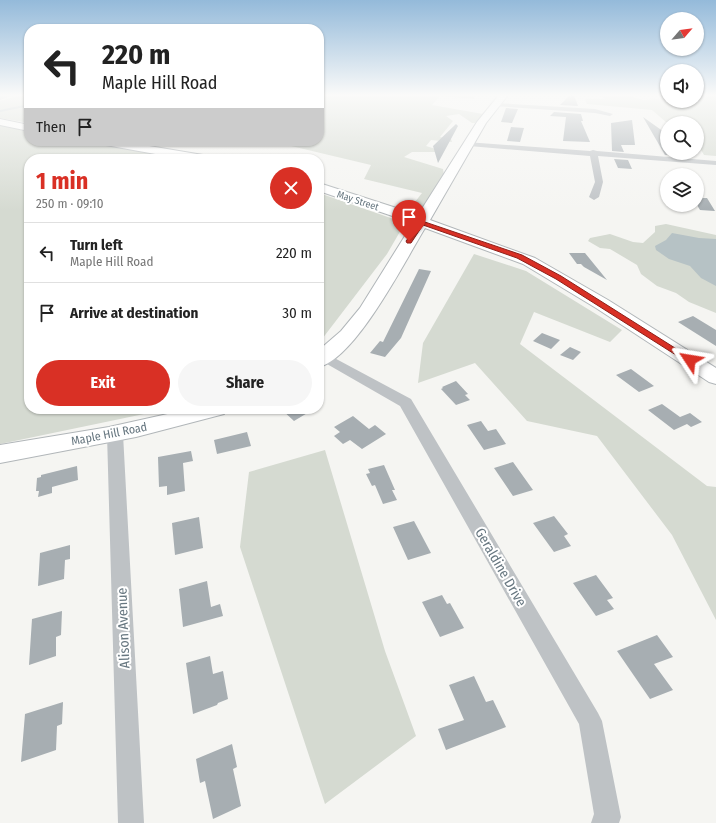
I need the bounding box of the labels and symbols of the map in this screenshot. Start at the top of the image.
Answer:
north arrow [660,12,704,56]
street label: May Street [335,189,381,214]
pin [392,200,426,241]
position arrow [669,339,711,381]
street label: Maple Hill Road [70,420,148,448]
street label: Geraldine Drive [471,525,530,610]
street label: Alison Avenue [114,587,133,669]

